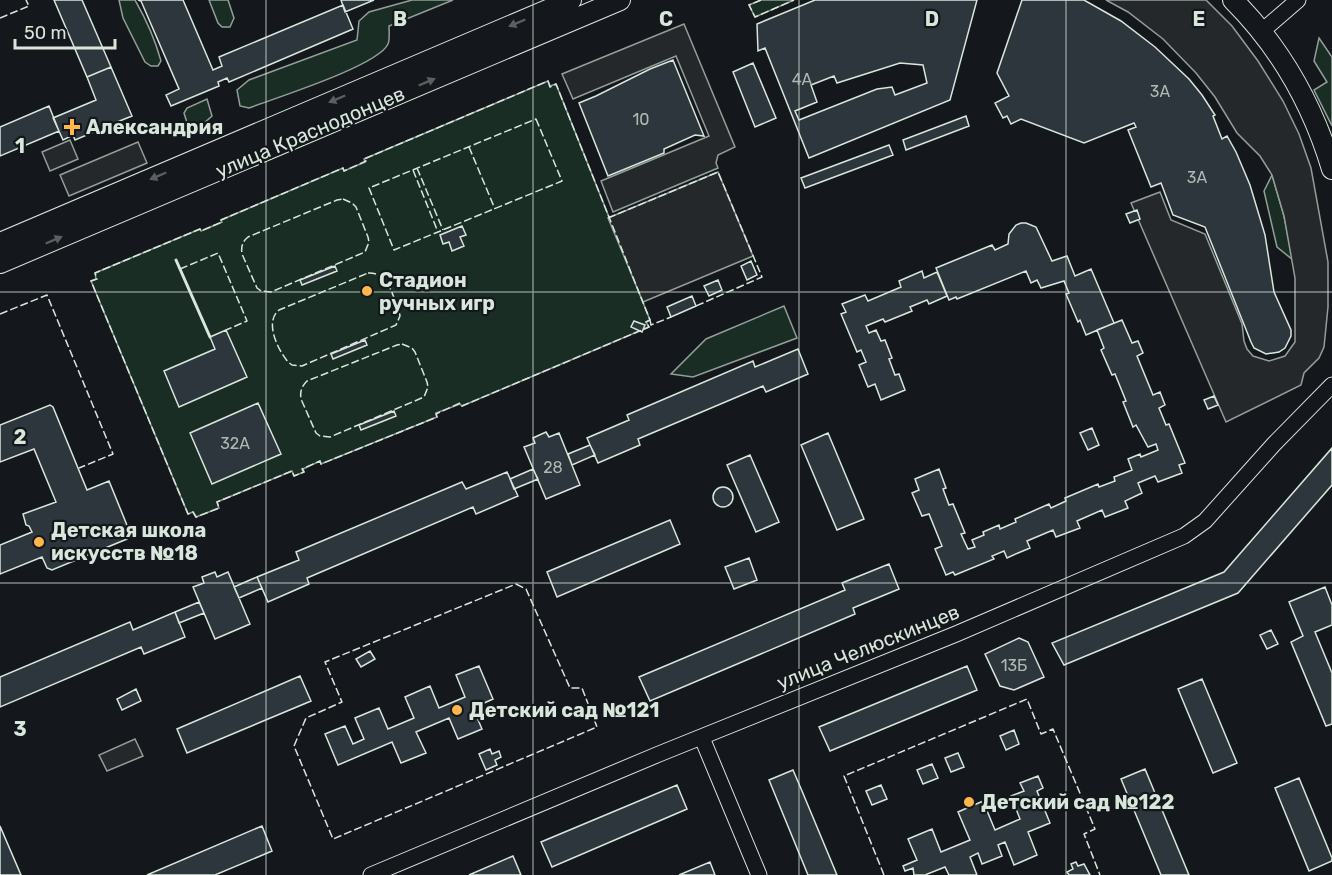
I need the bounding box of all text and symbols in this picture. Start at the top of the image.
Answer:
text: B [393,7,407,31]
text: C [659,7,673,31]
text: D [925,7,939,31]
text: E [1193,7,1205,31]
scale bar [15,12,116,50]
one-way arrow [508,19,526,28]
text: 50 m [24,22,67,44]
house number: 4А [792,70,813,89]
one-way arrow [418,77,436,87]
street label: улица Краснодонцев [212,81,408,183]
house number: 3А [1150,82,1170,101]
one-way arrow [328,94,346,104]
house number: 10 [632,110,650,129]
place label: Александрия [86,115,223,139]
marker: Александрия [63,118,81,136]
text: 1 [15,134,25,158]
house number: 3А [1187,168,1207,187]
one-way arrow [149,171,167,181]
one-way arrow [45,235,63,244]
place label: Стадион ручных игр [379,268,495,315]
marker: Стадион ручных игр [360,284,374,298]
text: 2 [14,425,27,449]
house number: 32А [220,434,250,453]
house number: 28 [543,458,563,477]
place label: Детская школа искусств №18 [51,518,206,565]
marker: Детская школа искусств №18 [32,535,46,549]
street label: улица Челюскинцев [773,599,963,695]
house number: 13Б [1001,656,1027,675]
place label: Детский сад №121 [469,698,659,722]
marker: Детский сад №121 [450,703,464,717]
text: 3 [13,717,27,741]
place label: Детский сад №122 [981,790,1175,814]
marker: Детский сад №122 [962,795,976,809]

